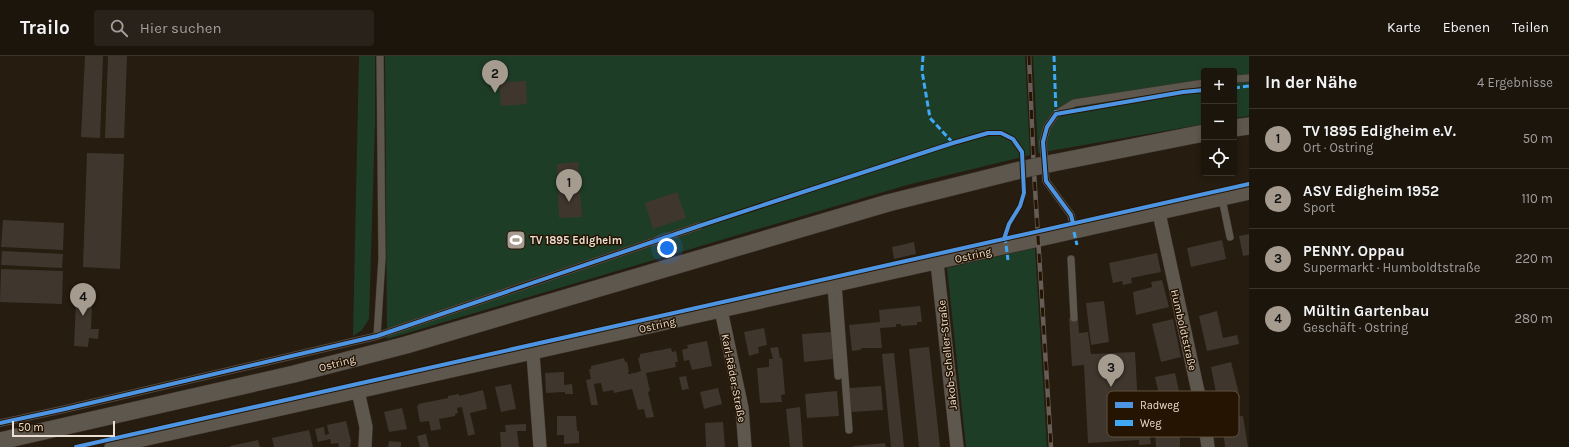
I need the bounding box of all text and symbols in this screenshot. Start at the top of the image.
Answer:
search box [94,10,374,46]
text: Trailo [20,17,70,39]
icon: search [108,17,130,39]
text: Hier suchen [140,19,222,37]
text: Karte [1387,19,1421,36]
text: Ebenen [1443,19,1490,36]
text: Teilen [1512,19,1549,36]
pin: 2 [482,60,508,93]
map controls [1201,68,1237,176]
button: + [1201,68,1237,104]
text: In der Nähe [1265,72,1357,92]
text: 4 Ergebnisse [1477,75,1553,90]
button: − [1201,104,1237,140]
text: TV 1895 Edigheim e.V. [1303,122,1456,140]
text: 1 [1276,131,1280,146]
text: 50 m [1523,131,1553,146]
button: locate [1201,140,1237,176]
text: Ort · Ostring [1303,140,1373,155]
pin: 1 [556,169,582,202]
text: ASV Edigheim 1952 [1303,182,1439,200]
text: 2 [1274,191,1282,206]
text: 110 m [1521,191,1553,206]
text: Sport [1303,200,1335,215]
sports icon: TV 1895 Edigheim [505,229,527,251]
place label: TV 1895 Edigheim [530,234,622,247]
your location [657,238,677,258]
text: PENNY. Oppau [1303,242,1405,260]
street label: Ostring [954,245,993,266]
text: 3 [1274,251,1282,266]
text: 220 m [1515,251,1553,266]
text: Supermarkt · Humboldtstraße [1303,260,1480,275]
pin: 4 [70,283,96,316]
street label: Humboldtstraße [1168,288,1199,372]
street label: Jakob-Scheller-Straße [935,299,960,411]
text: Mültin Gartenbau [1303,302,1430,320]
text: 4 [1274,311,1282,326]
text: 280 m [1515,311,1553,326]
street label: Ostring [638,315,677,336]
text: Geschäft · Ostring [1303,320,1408,335]
street label: Karl-Räder-Straße [719,333,749,424]
street label: Ostring [318,352,358,375]
pin: 3 [1098,354,1124,387]
legend [1107,391,1239,437]
text: Radweg [1140,399,1180,412]
text: Weg [1140,417,1162,430]
scale bar [12,419,115,438]
text: 50 m [18,421,44,434]

